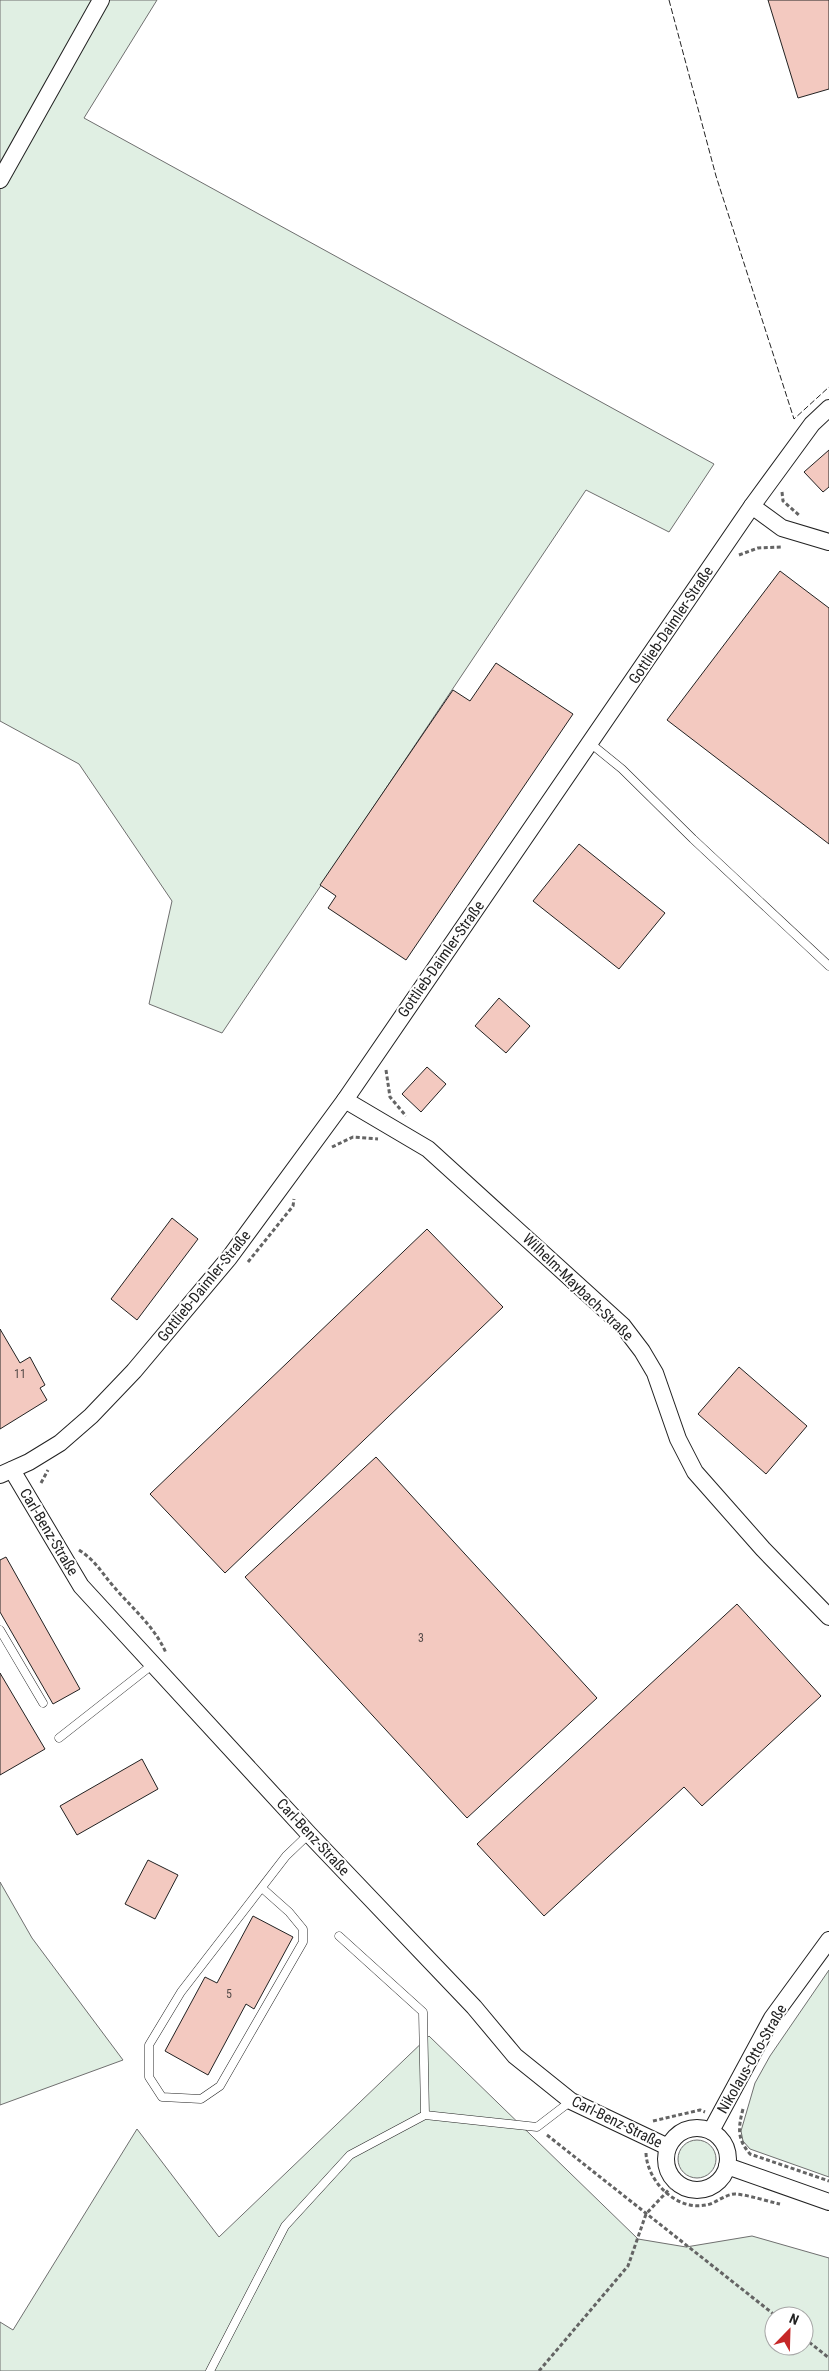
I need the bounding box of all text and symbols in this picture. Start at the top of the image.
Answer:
street label: Gottlieb-Daimler-Straße [625,563,717,687]
street label: Gottlieb-Daimler-Straße [394,897,488,1021]
street label: Gottlieb-Daimler-Straße [154,1227,254,1345]
street label: Wilhelm-Maybach-Straße [519,1230,637,1344]
house number: 11 [14,1367,26,1381]
street label: Carl-Benz-Straße [16,1485,82,1579]
house number: 3 [418,1631,424,1645]
street label: Carl-Benz-Straße [273,1795,353,1879]
house number: 5 [226,1987,232,2001]
street label: Nikolaus-Otto-Straße [713,2001,791,2117]
street label: Carl-Benz-Straße [569,2092,665,2152]
north arrow [764,2306,814,2356]
text: N [787,2310,801,2328]

